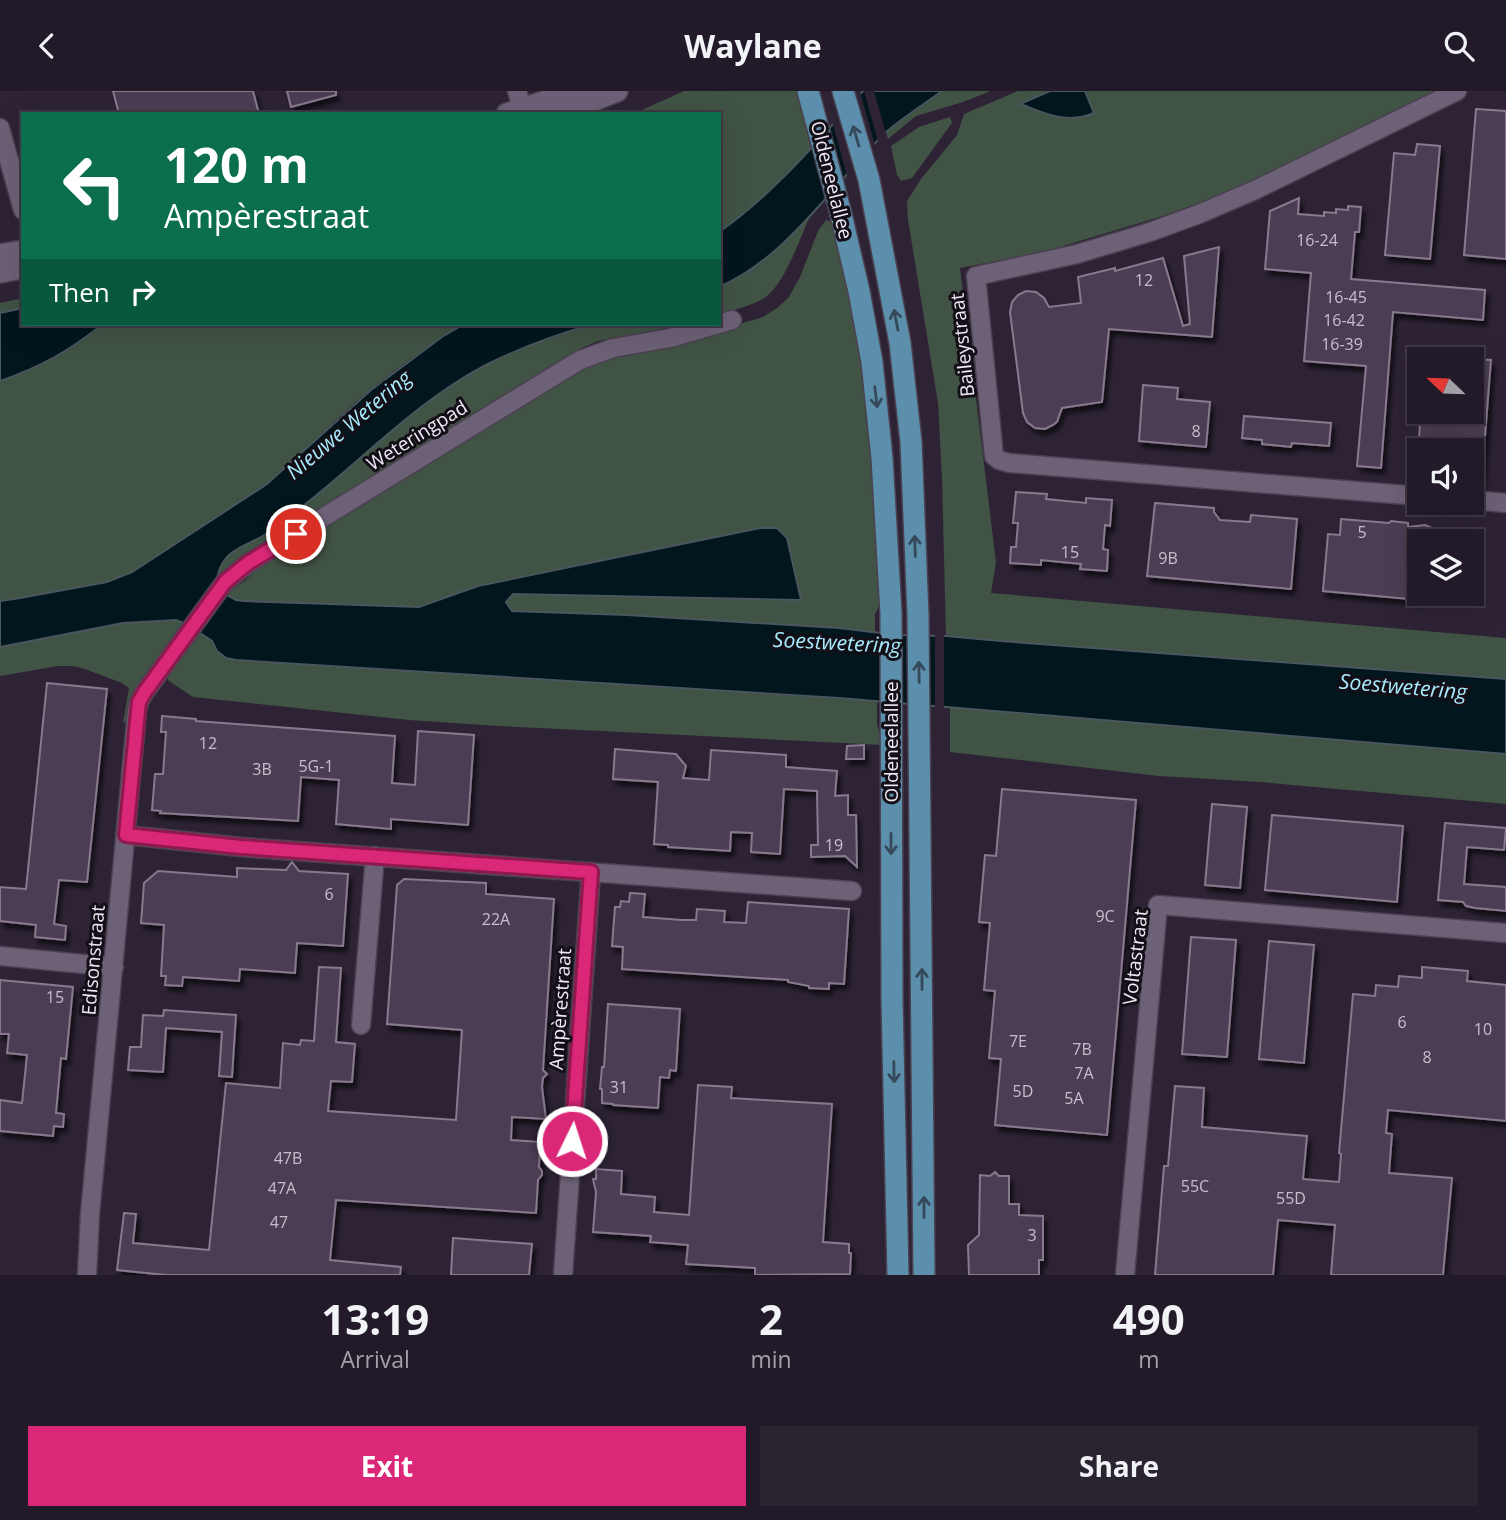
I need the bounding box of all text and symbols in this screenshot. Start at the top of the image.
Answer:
text: Waylane [684,24,822,67]
icon: back [28,27,66,65]
icon: search [1440,27,1478,65]
street label: Oldeneelallee [805,118,859,242]
one-way arrow [849,125,862,147]
text: 120 m [164,131,309,197]
icon: left [49,140,140,231]
text: Ampèrestraat [164,194,369,237]
house number: 16-24 [1296,229,1338,251]
house number: 12 [1135,269,1153,291]
icon: right [124,273,162,311]
text: Then [49,274,110,310]
house number: 16-45 [1325,286,1367,308]
street label: Baileystraat [944,292,980,398]
one-way arrow [888,309,902,332]
house number: 16-42 [1323,309,1365,331]
house number: 16-39 [1321,333,1363,355]
north arrow [1407,347,1484,423]
map controls [1407,347,1484,606]
water label: Nieuwe Wetering [280,363,418,485]
one-way arrow [869,386,882,408]
street label: Weteringpad [362,394,472,476]
house number: 8 [1191,420,1201,442]
button: sound [1407,438,1484,515]
pin [266,504,326,564]
icon: arrive [277,515,315,553]
house number: 5 [1357,521,1367,543]
button: layers [1407,529,1484,606]
one-way arrow [909,535,922,558]
house number: 15 [1061,541,1079,563]
house number: 9B [1158,547,1178,569]
water label: Soestwetering [772,625,903,659]
one-way arrow [912,660,926,683]
water label: Soestwetering [1338,666,1469,706]
street label: Oldeneelallee [878,681,904,803]
house number: 12 [199,732,217,754]
house number: 5G-1 [298,755,334,777]
house number: 3B [252,758,272,780]
one-way arrow [884,832,898,855]
house number: 19 [825,834,843,856]
house number: 6 [324,883,334,905]
street label: Edisonstraat [75,904,111,1016]
house number: 9C [1095,905,1115,927]
street label: Voltastraat [1116,907,1154,1006]
house number: 22A [482,908,511,930]
street label: Ampèrestraat [543,947,577,1071]
one-way arrow [915,968,929,991]
house number: 15 [46,986,64,1008]
house number: 6 [1397,1011,1407,1033]
house number: 10 [1474,1018,1492,1040]
house number: 7E [1009,1030,1027,1052]
house number: 7B [1072,1038,1092,1060]
house number: 8 [1422,1046,1432,1068]
one-way arrow [887,1060,900,1083]
house number: 7A [1074,1062,1095,1084]
house number: 31 [610,1076,628,1098]
house number: 5D [1013,1080,1033,1102]
house number: 5A [1064,1087,1085,1109]
position arrow [535,1104,609,1178]
house number: 47B [274,1147,302,1169]
house number: 55C [1181,1175,1209,1197]
house number: 47A [268,1177,297,1199]
house number: 55D [1276,1187,1306,1209]
one-way arrow [917,1196,931,1219]
house number: 47 [270,1211,288,1233]
house number: 3 [1027,1224,1037,1246]
text: 13:19 [321,1290,429,1347]
text: 2 [759,1290,783,1347]
text: 490 [1113,1290,1185,1347]
text: Arrival [341,1343,410,1375]
text: min [750,1343,792,1375]
text: m [1138,1343,1159,1375]
button: Exit [28,1426,746,1506]
button: Share [760,1426,1478,1506]

